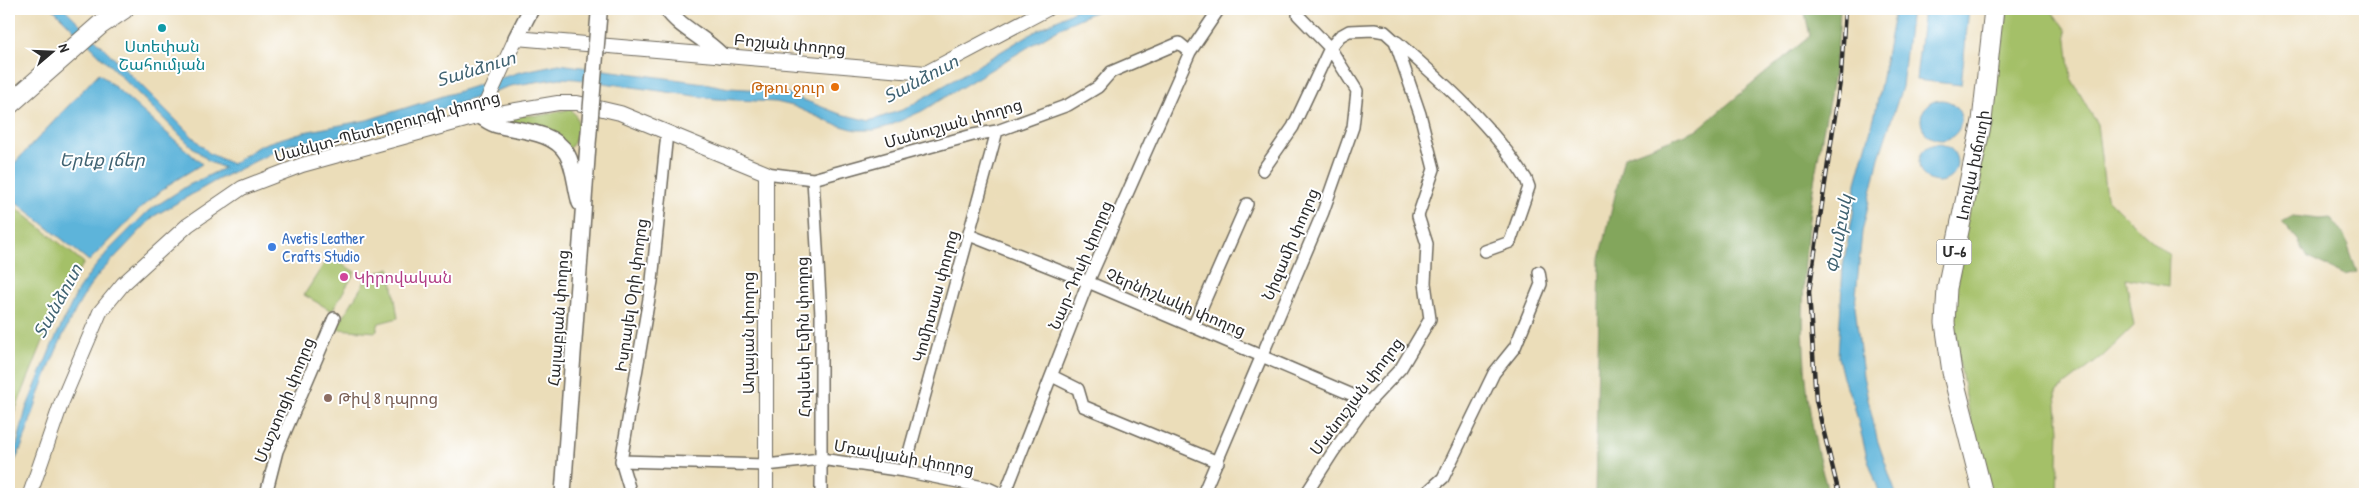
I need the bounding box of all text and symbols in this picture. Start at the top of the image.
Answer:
marker: Ստեփան Շահումյան [156,22,168,34]
north arrow [28,28,78,78]
street label: Բոշյան փողոց [733,28,847,60]
place label: Ստեփան Շահումյան [119,35,205,75]
text: N [55,41,75,55]
water label: Տանձուտ [433,45,519,92]
water label: Տանձուտ [879,48,963,109]
place label: Թթու ջուր [751,76,825,98]
marker: Թթու ջուր [829,81,841,93]
street label: Սանկտ-Պետերբուրգի փողոց [272,85,502,167]
street label: Մանուշյան փողոց [881,93,1025,153]
street label: Լոռվա խճուղի [1950,109,1994,222]
water label: Երեք լճեր [59,147,145,172]
street label: Նիզամի փողոց [1256,185,1324,303]
water label: Փամբակ [1819,191,1858,275]
street label: Նար-Դոսի փողոց [1043,197,1117,333]
street label: Իսրայել Օրի փողոց [609,217,653,373]
place label: Avetis Leather Crafts Studio [282,227,365,267]
street label: Կոմիտաս փողոց [907,227,963,365]
road number: Մ-6 [1936,240,1972,264]
marker: Avetis Leather Crafts Studio [266,241,278,253]
street label: Հալաբյան փողոց [542,249,574,387]
street label: Հովսեփ Էմին փողոց [791,256,815,418]
water label: Տանձուտ [27,259,88,342]
street label: Չերնիշևսկի փողոց [1103,263,1249,341]
place label: Կիրովական [354,266,452,288]
marker: Կիրովական [338,271,350,283]
street label: Աղայան փողոց [737,272,759,394]
street label: Մանուշյան փողոց [1304,332,1408,460]
street label: Մաշտոցի փողոց [249,334,319,466]
place label: Թիվ 8 դպրոց [338,387,438,409]
marker: Թիվ 8 դպրոց [322,392,334,404]
street label: Մռավյանի փողոց [832,434,976,480]

